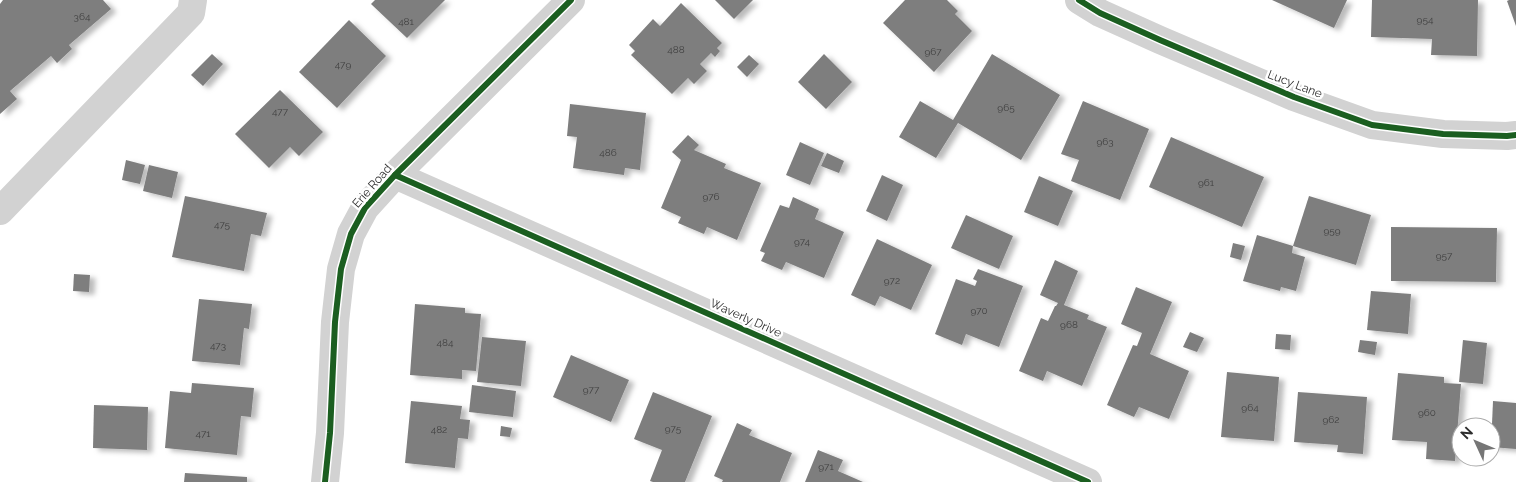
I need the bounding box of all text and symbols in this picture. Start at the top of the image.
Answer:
house number: 364 [74,11,91,22]
house number: 954 [1417,14,1434,25]
house number: 481 [398,16,415,27]
house number: 488 [667,44,685,55]
house number: 967 [924,46,942,57]
house number: 479 [335,59,351,70]
street label: Lucy Lane [1266,67,1324,101]
house number: 965 [997,102,1015,113]
house number: 477 [272,106,289,117]
house number: 963 [1096,136,1114,147]
house number: 486 [599,147,617,158]
street label: Erie Road [349,161,395,211]
house number: 961 [1198,177,1215,188]
house number: 976 [702,191,720,202]
house number: 475 [214,219,231,230]
house number: 959 [1323,225,1341,236]
house number: 974 [794,236,811,247]
house number: 957 [1436,250,1453,261]
house number: 972 [884,275,900,286]
street label: Waverly Drive [708,296,784,340]
house number: 970 [970,305,988,316]
house number: 968 [1060,319,1078,330]
house number: 484 [437,337,454,348]
house number: 473 [210,340,226,351]
house number: 977 [583,384,600,395]
house number: 964 [1241,402,1259,413]
house number: 960 [1418,407,1436,418]
house number: 962 [1322,414,1340,425]
north arrow [1451,417,1501,467]
house number: 975 [665,423,682,434]
house number: 482 [431,424,447,435]
text: N [1457,424,1476,442]
house number: 471 [195,428,211,439]
house number: 971 [818,461,834,472]

